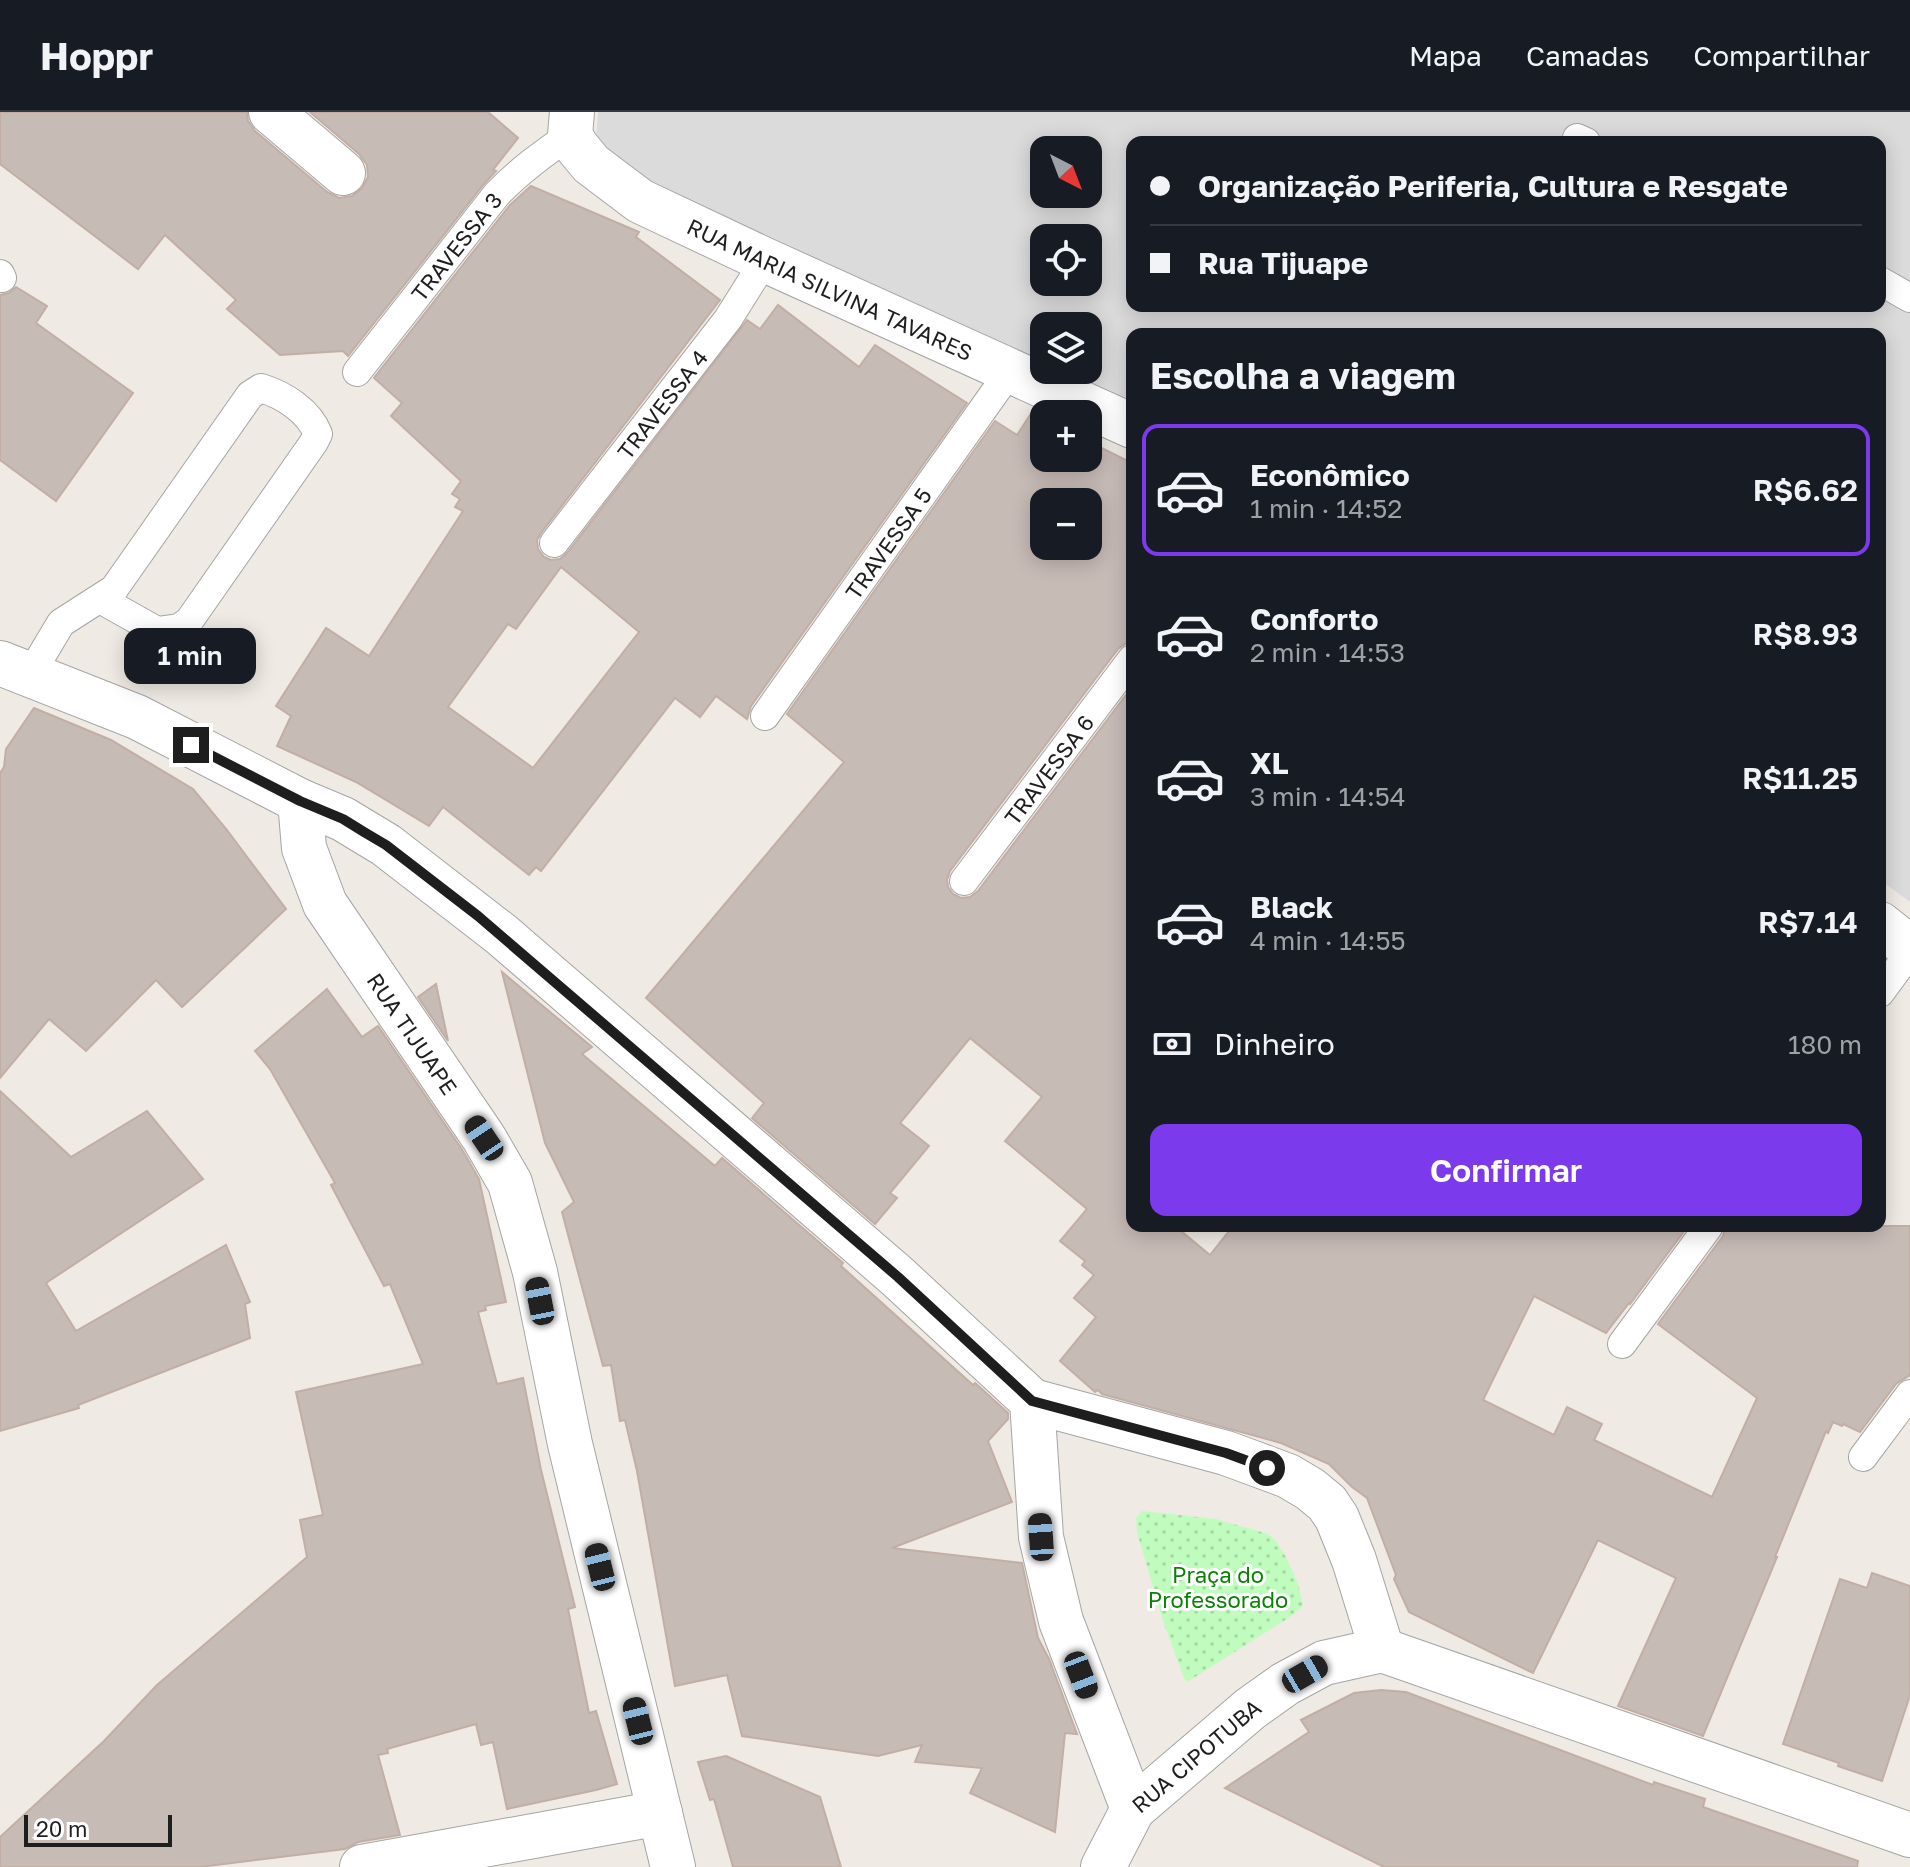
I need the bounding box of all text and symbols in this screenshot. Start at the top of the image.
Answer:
text: Hoppr [40,33,153,78]
text: Mapa [1409,39,1482,72]
text: Camadas [1526,39,1649,72]
text: Compartilhar [1693,39,1870,72]
north arrow [1030,136,1102,208]
map controls [1030,136,1102,560]
text: Organização Periferia, Cultura e Resgate [1198,168,1788,204]
street label: TRAVESSA 3 [405,187,507,306]
street label: RUA MARIA SILVINA TAVARES [683,212,977,366]
button: locate [1030,224,1102,296]
text: Rua Tijuape [1198,245,1368,281]
button: layers [1030,312,1102,384]
street label: TRAVESSA 4 [611,344,713,464]
text: Escolha a viagem [1150,354,1456,397]
button: + [1030,400,1102,472]
icon: car [1154,454,1226,526]
text: Econômico [1250,457,1410,493]
text: R$6.62 [1753,472,1858,508]
street label: TRAVESSA 5 [839,482,937,604]
button: − [1030,488,1102,560]
text: 1 min · 14:52 [1250,493,1402,524]
icon: car [1154,598,1226,670]
text: Conforto [1250,601,1379,637]
text: R$8.93 [1753,616,1858,652]
callout: 1 min [125,629,257,685]
text: 2 min · 14:53 [1250,637,1405,668]
text: 1 min [157,640,223,671]
street label: TRAVESSA 6 [998,709,1099,830]
route end [173,727,209,763]
icon: car [1154,742,1226,814]
text: XL [1250,745,1289,781]
text: R$11.25 [1742,760,1858,796]
text: 3 min · 14:54 [1250,781,1406,812]
icon: car [1154,886,1226,958]
text: Black [1250,889,1333,925]
text: R$7.14 [1758,904,1858,940]
text: 4 min · 14:55 [1250,925,1406,956]
street label: RUA TIJUAPE [362,967,464,1099]
icon: cash [1150,1022,1194,1066]
text: Dinheiro [1214,1026,1335,1062]
text: 180 m [1788,1029,1862,1060]
car [461,1111,507,1165]
button: Confirmar [1150,1124,1862,1216]
car [524,1275,556,1327]
route start [1249,1450,1285,1486]
car [1027,1512,1055,1562]
car [583,1541,617,1593]
park label: Praça do Professorado [1148,1561,1288,1613]
car [1061,1648,1101,1702]
car [1278,1652,1332,1696]
street label: RUA CIPOTUBA [1126,1692,1266,1818]
car [621,1695,655,1747]
scale bar [24,1811,172,1847]
text: 20 m [36,1815,87,1842]

